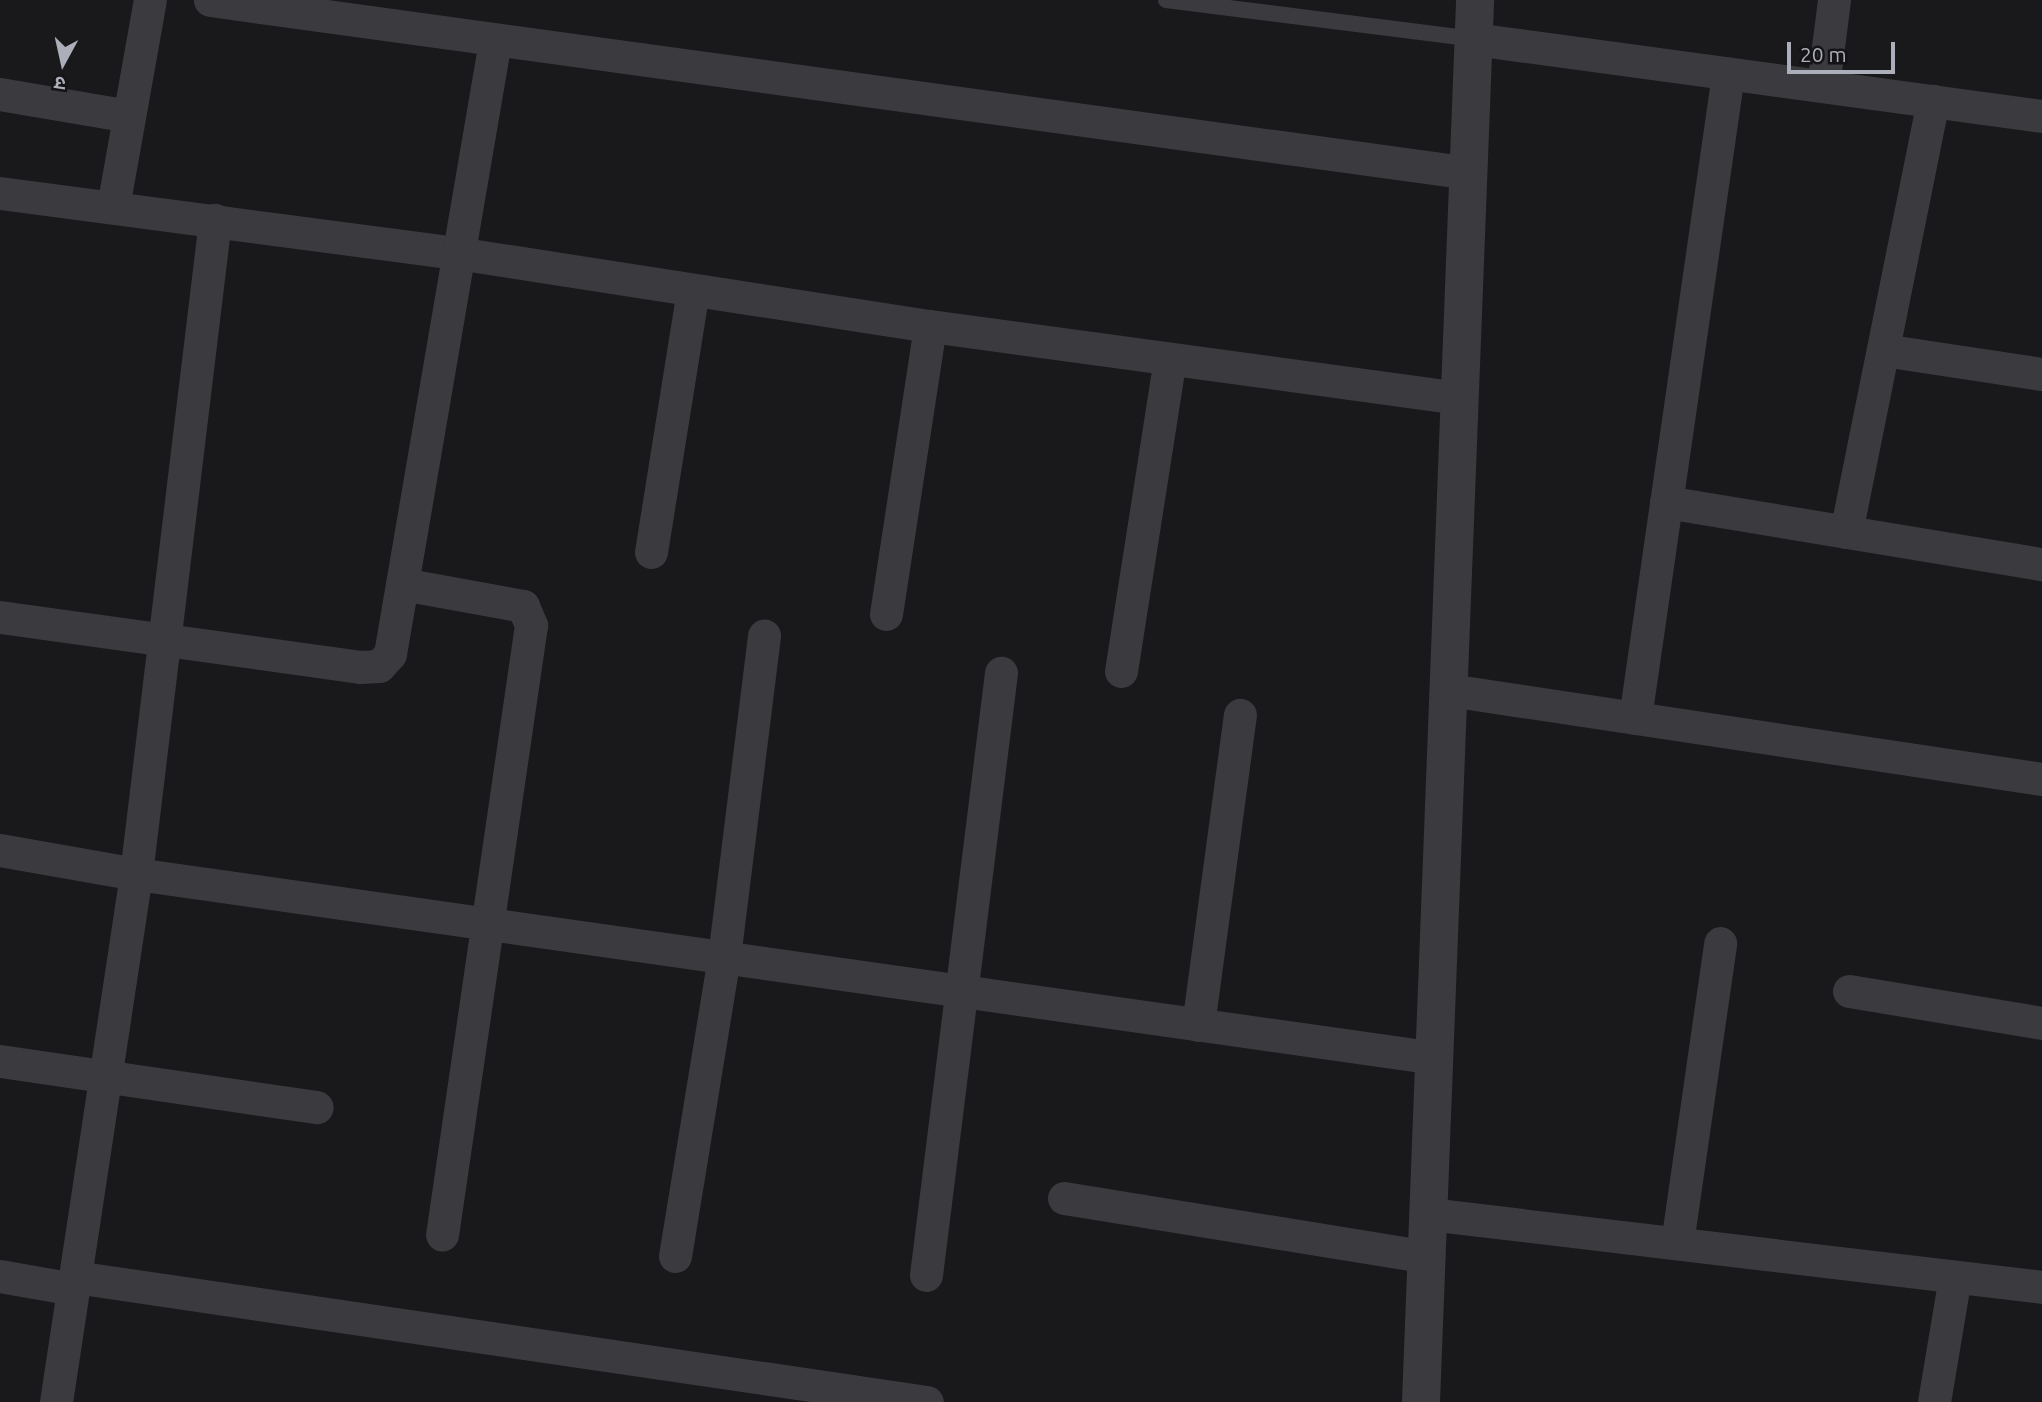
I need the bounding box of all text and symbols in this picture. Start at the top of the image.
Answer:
north arrow [28,28,98,98]
scale bar [1790,28,1898,72]
text: 20 m [1800,42,1847,66]
text: उ [53,72,67,95]

